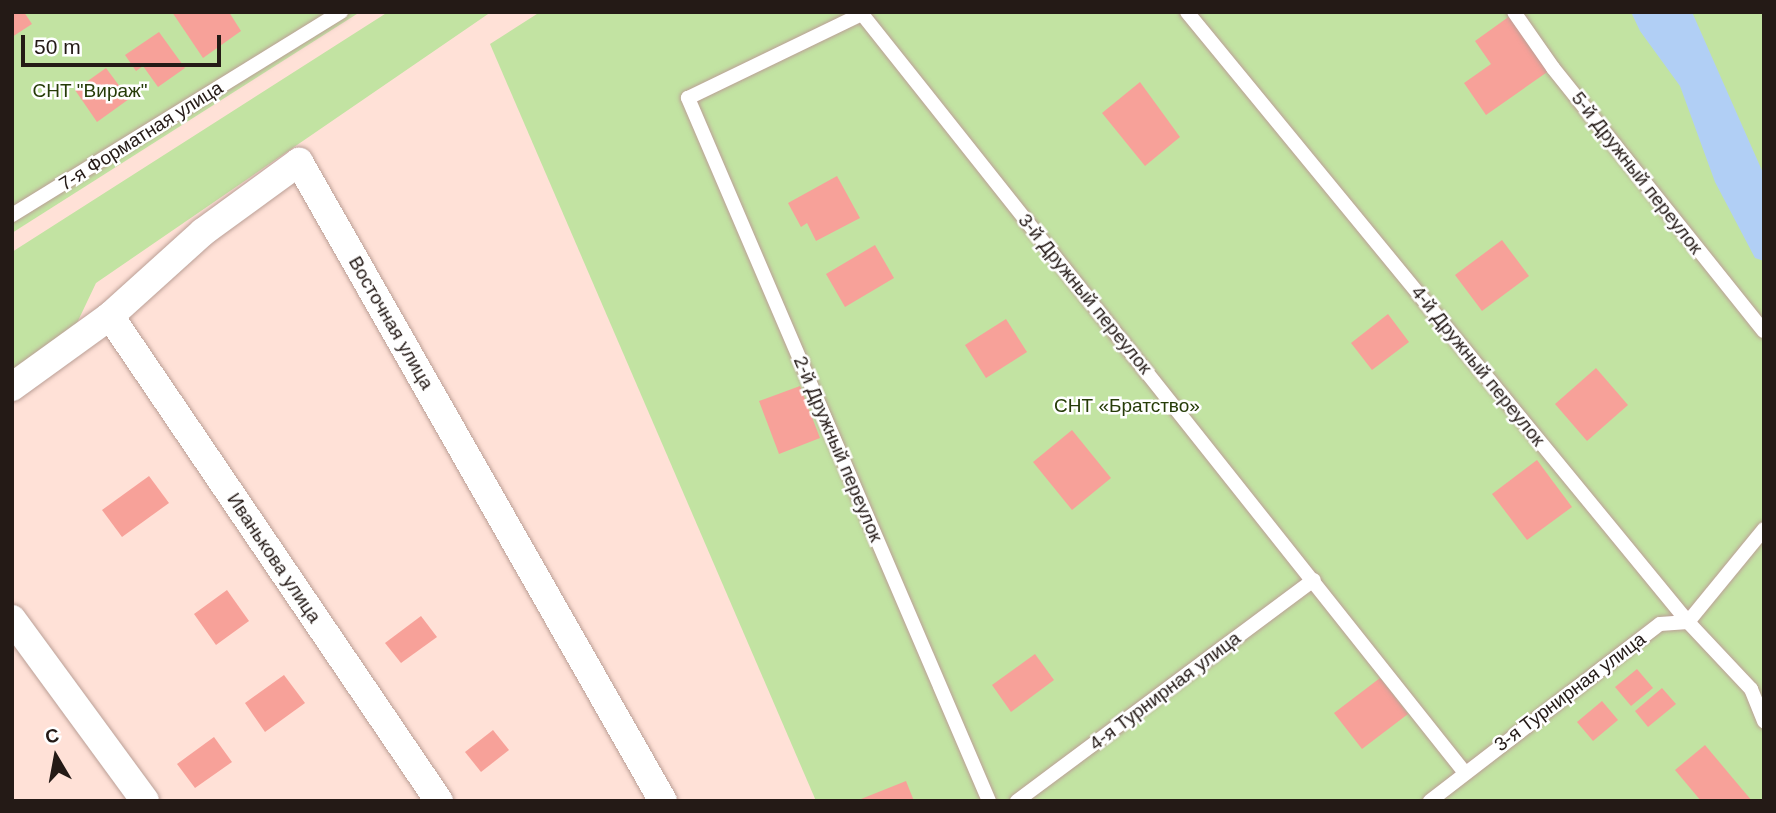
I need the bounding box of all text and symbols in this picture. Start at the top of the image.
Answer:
scale bar [24,21,224,65]
text: 50 m [34,35,81,58]
street label: 7-я Форматная улица [55,76,227,196]
park label: СНТ "Вираж" [33,80,147,102]
street label: 5-й Дружный переулок [1567,87,1707,259]
street label: 3-й Дружный переулок [1013,209,1157,379]
street label: Восточная улица [344,252,438,394]
street label: 4-й Дружный переулок [1406,281,1550,451]
street label: 2-й Дружный переулок [789,353,887,545]
park label: СНТ «Братство» [1054,395,1200,417]
street label: Иванькова улица [222,489,326,627]
street label: 4-я Турнирная улица [1085,627,1245,755]
street label: 3-я Турнирная улица [1490,628,1650,756]
north arrow [21,722,91,792]
text: С [44,724,61,747]

